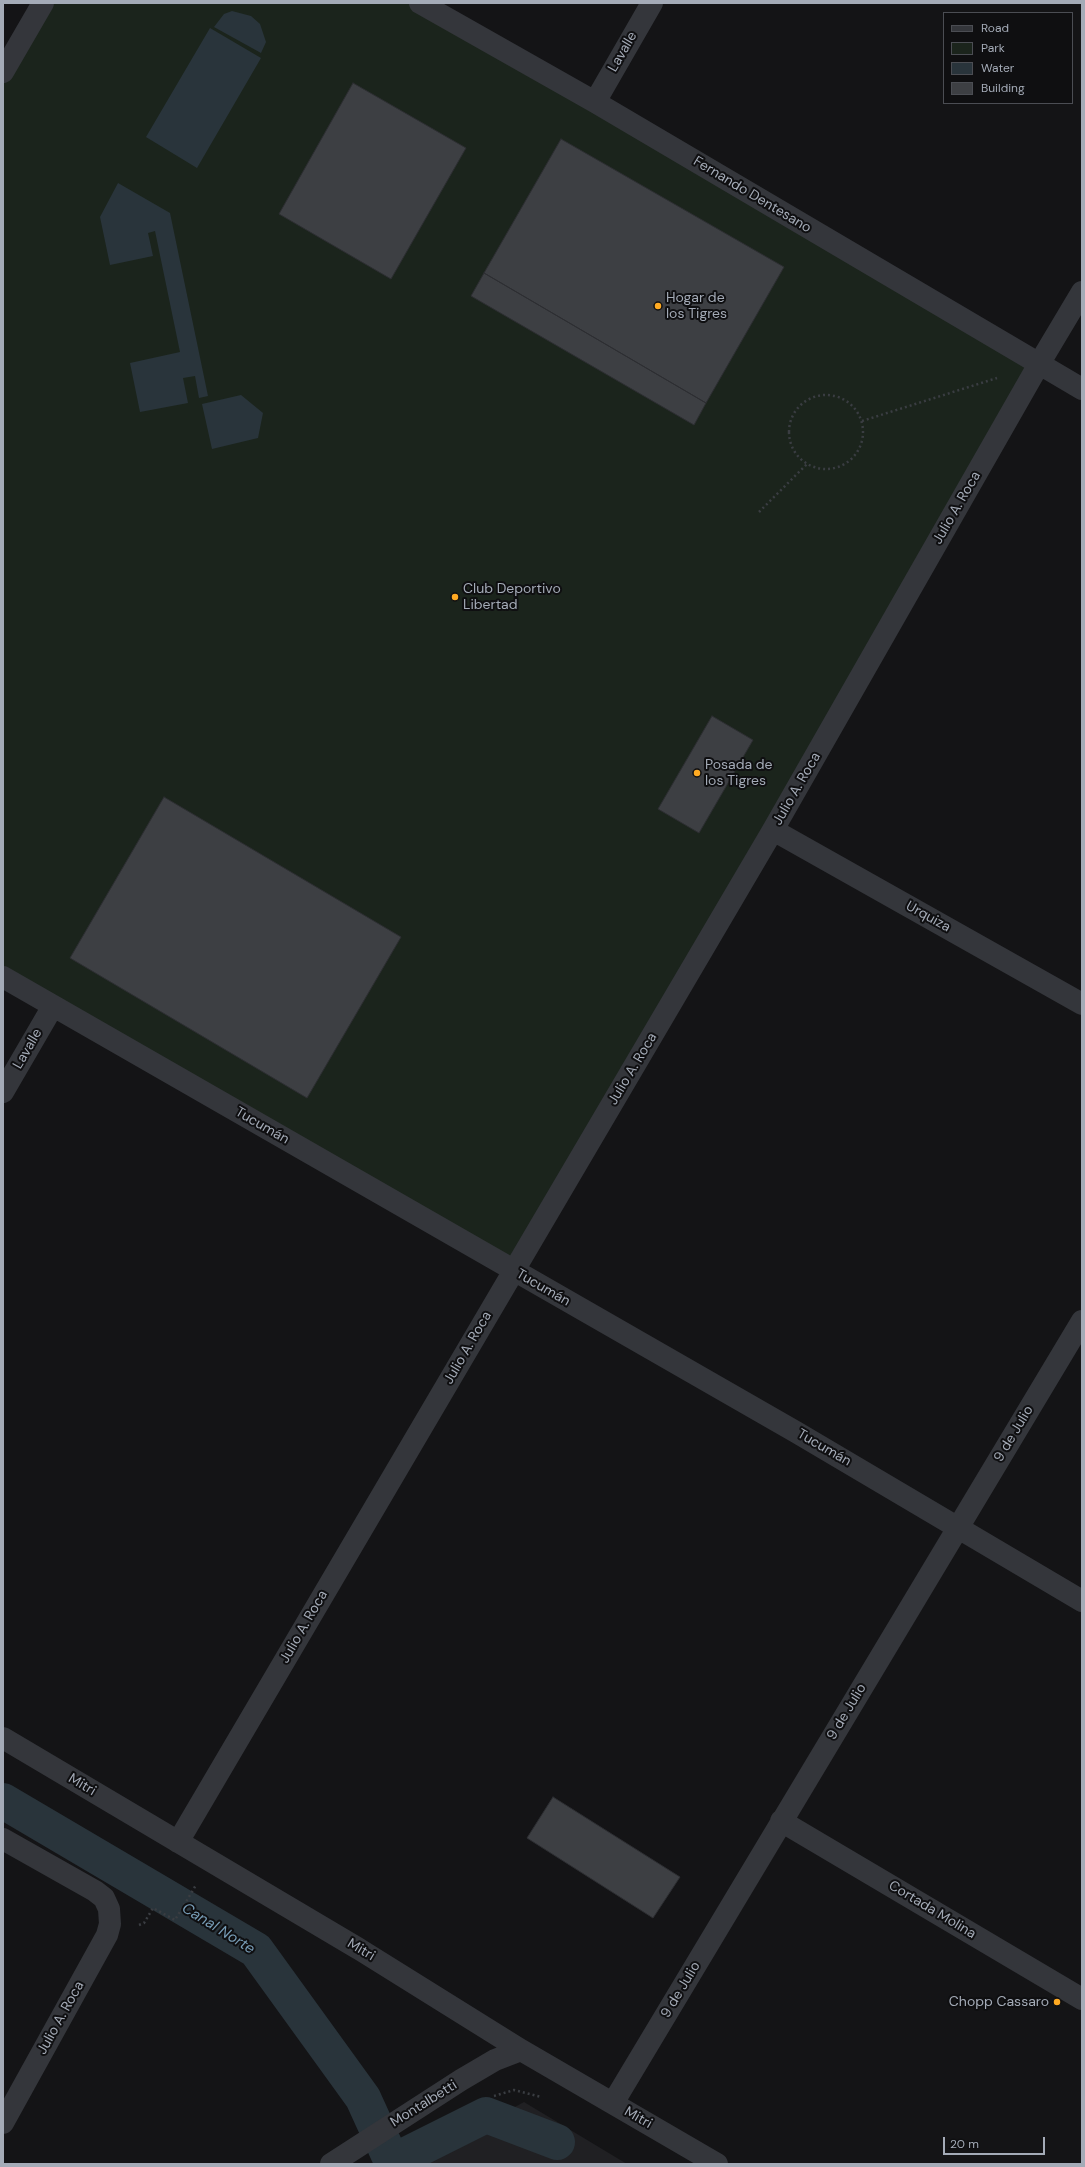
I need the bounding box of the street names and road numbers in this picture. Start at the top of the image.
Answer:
street label: Lavalle [605,29,641,75]
street label: Fernando Dentesano [690,153,814,237]
street label: Julio A. Roca [929,469,985,547]
street label: Julio A. Roca [769,750,825,828]
street label: Urquiza [903,898,953,936]
street label: Lavalle [10,1026,46,1072]
street label: Julio A. Roca [605,1030,661,1108]
street label: Tucumán [232,1104,292,1148]
street label: Tucumán [513,1266,573,1310]
street label: Julio A. Roca [440,1309,496,1387]
street label: 9 de Julio [991,1403,1037,1465]
street label: Tucumán [794,1426,854,1470]
street label: Julio A. Roca [276,1588,332,1666]
street label: 9 de Julio [824,1681,870,1743]
street label: Mitri [65,1770,99,1800]
street label: Cortada Molina [885,1877,979,1943]
street label: Mitri [344,1935,378,1965]
street label: 9 de Julio [658,1959,704,2021]
street label: Julio A. Roca [34,1978,88,2058]
street label: Montalbetti [388,2077,460,2131]
street label: Mitri [621,2103,655,2133]

